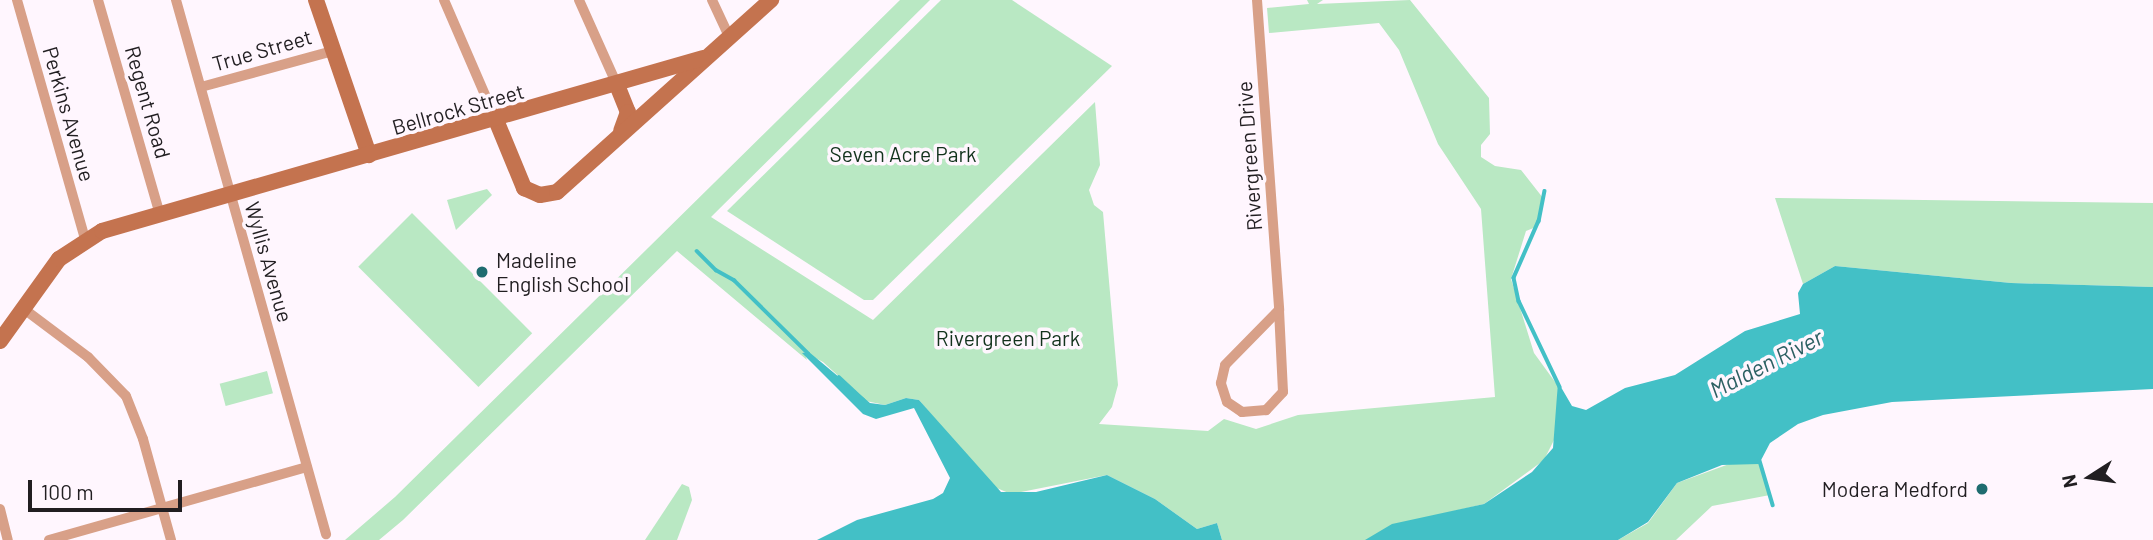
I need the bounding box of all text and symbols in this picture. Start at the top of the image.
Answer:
street label: True Street [209,24,315,76]
street label: Regent Road [120,43,176,161]
street label: Perkins Avenue [38,44,100,184]
street label: Bellrock Street [389,78,527,140]
street label: Rivergreen Drive [1231,80,1267,232]
park label: Seven Acre Park [829,141,977,167]
street label: Wyllis Avenue [240,199,298,325]
place label: Madeline English School [496,247,629,297]
marker: Madeline English School [474,264,490,280]
water label: Malden River [1705,323,1827,403]
park label: Rivergreen Park [936,325,1080,351]
north arrow [2055,442,2125,512]
scale bar [32,466,186,510]
text: N [2056,473,2082,490]
place label: Modera Medford [1822,476,1968,502]
text: 100 m [41,479,94,504]
marker: Modera Medford [1974,481,1990,497]

